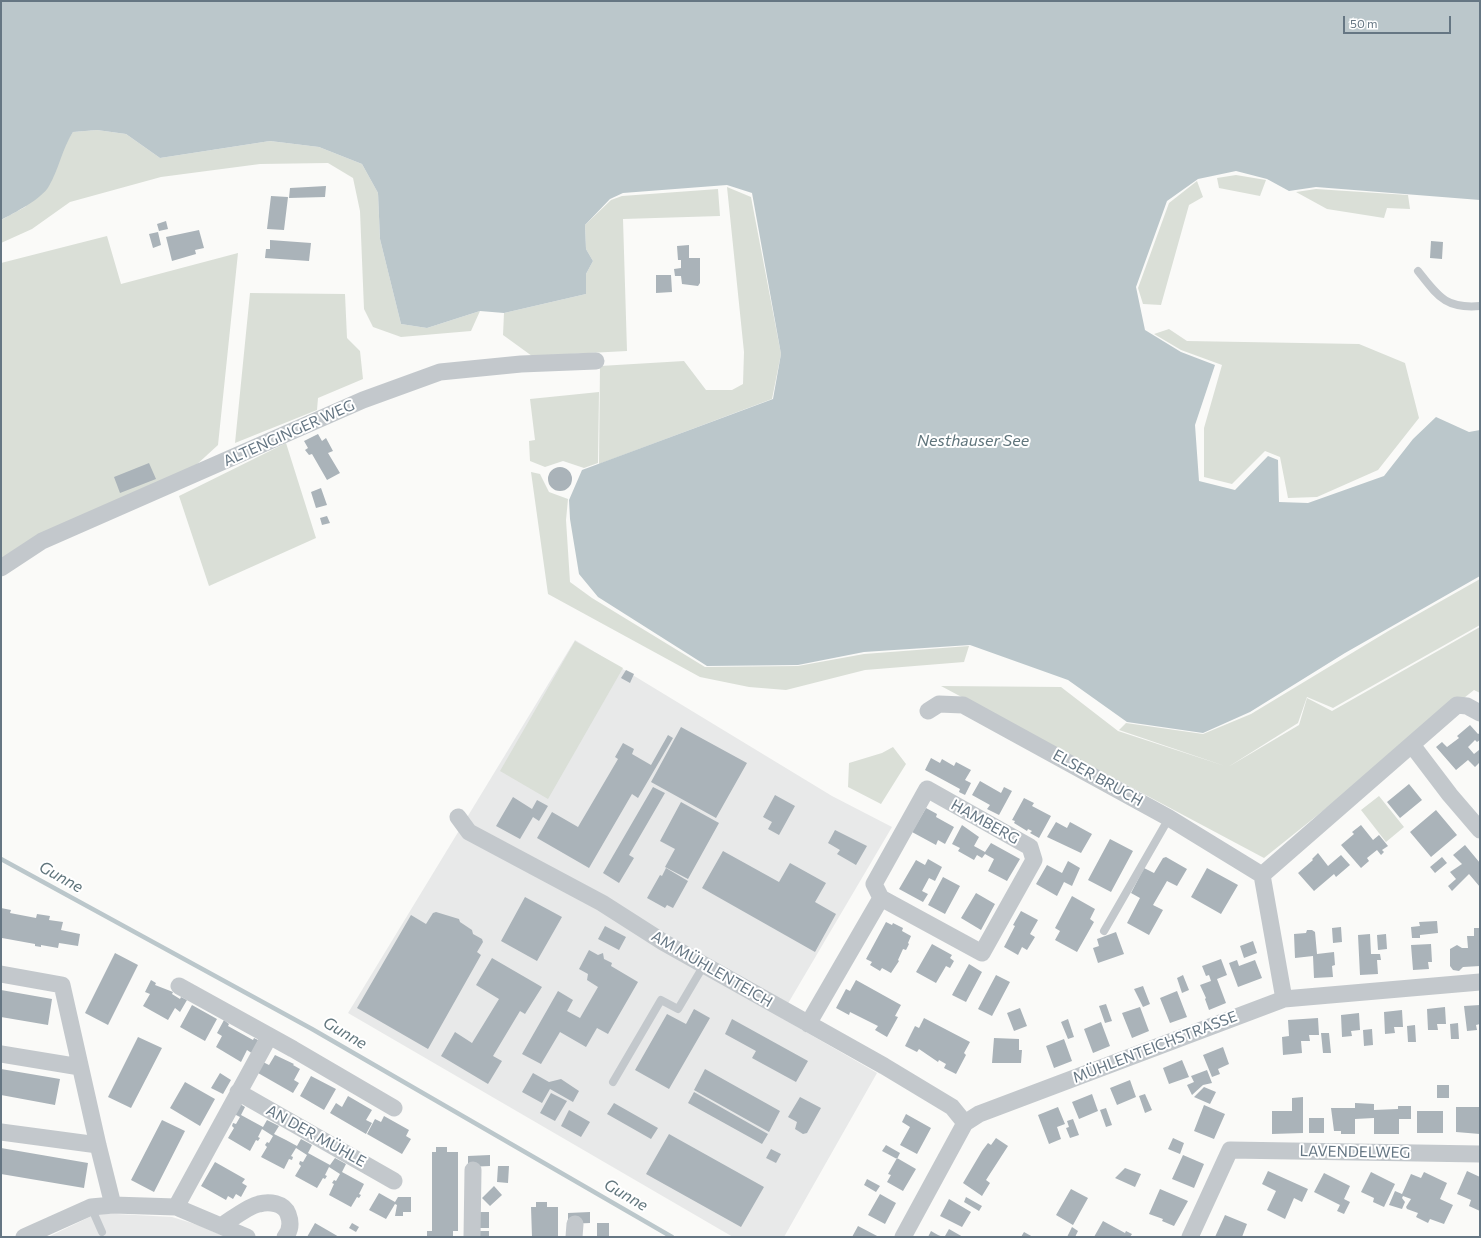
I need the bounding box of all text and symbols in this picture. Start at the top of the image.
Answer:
scale bar [1345,8,1453,34]
text: 50 m [1350,16,1378,30]
street label: ALTENGINGER WEG [221,396,357,470]
water label: Nesthauser See [917,431,1029,451]
street label: ELSER BRUCH [1050,746,1146,810]
street label: HAMBERG [948,796,1022,848]
water label: Gunne [36,857,86,897]
street label: AM MÜHLENTEICH [648,927,776,1011]
street label: MÜHLENTEICHSTRASSE [1070,1007,1240,1087]
water label: Gunne [320,1013,370,1053]
street label: AN DER MÜHLE [263,1101,369,1171]
street label: LAVENDELWEG [1299,1142,1411,1162]
water label: Gunne [601,1175,651,1215]

